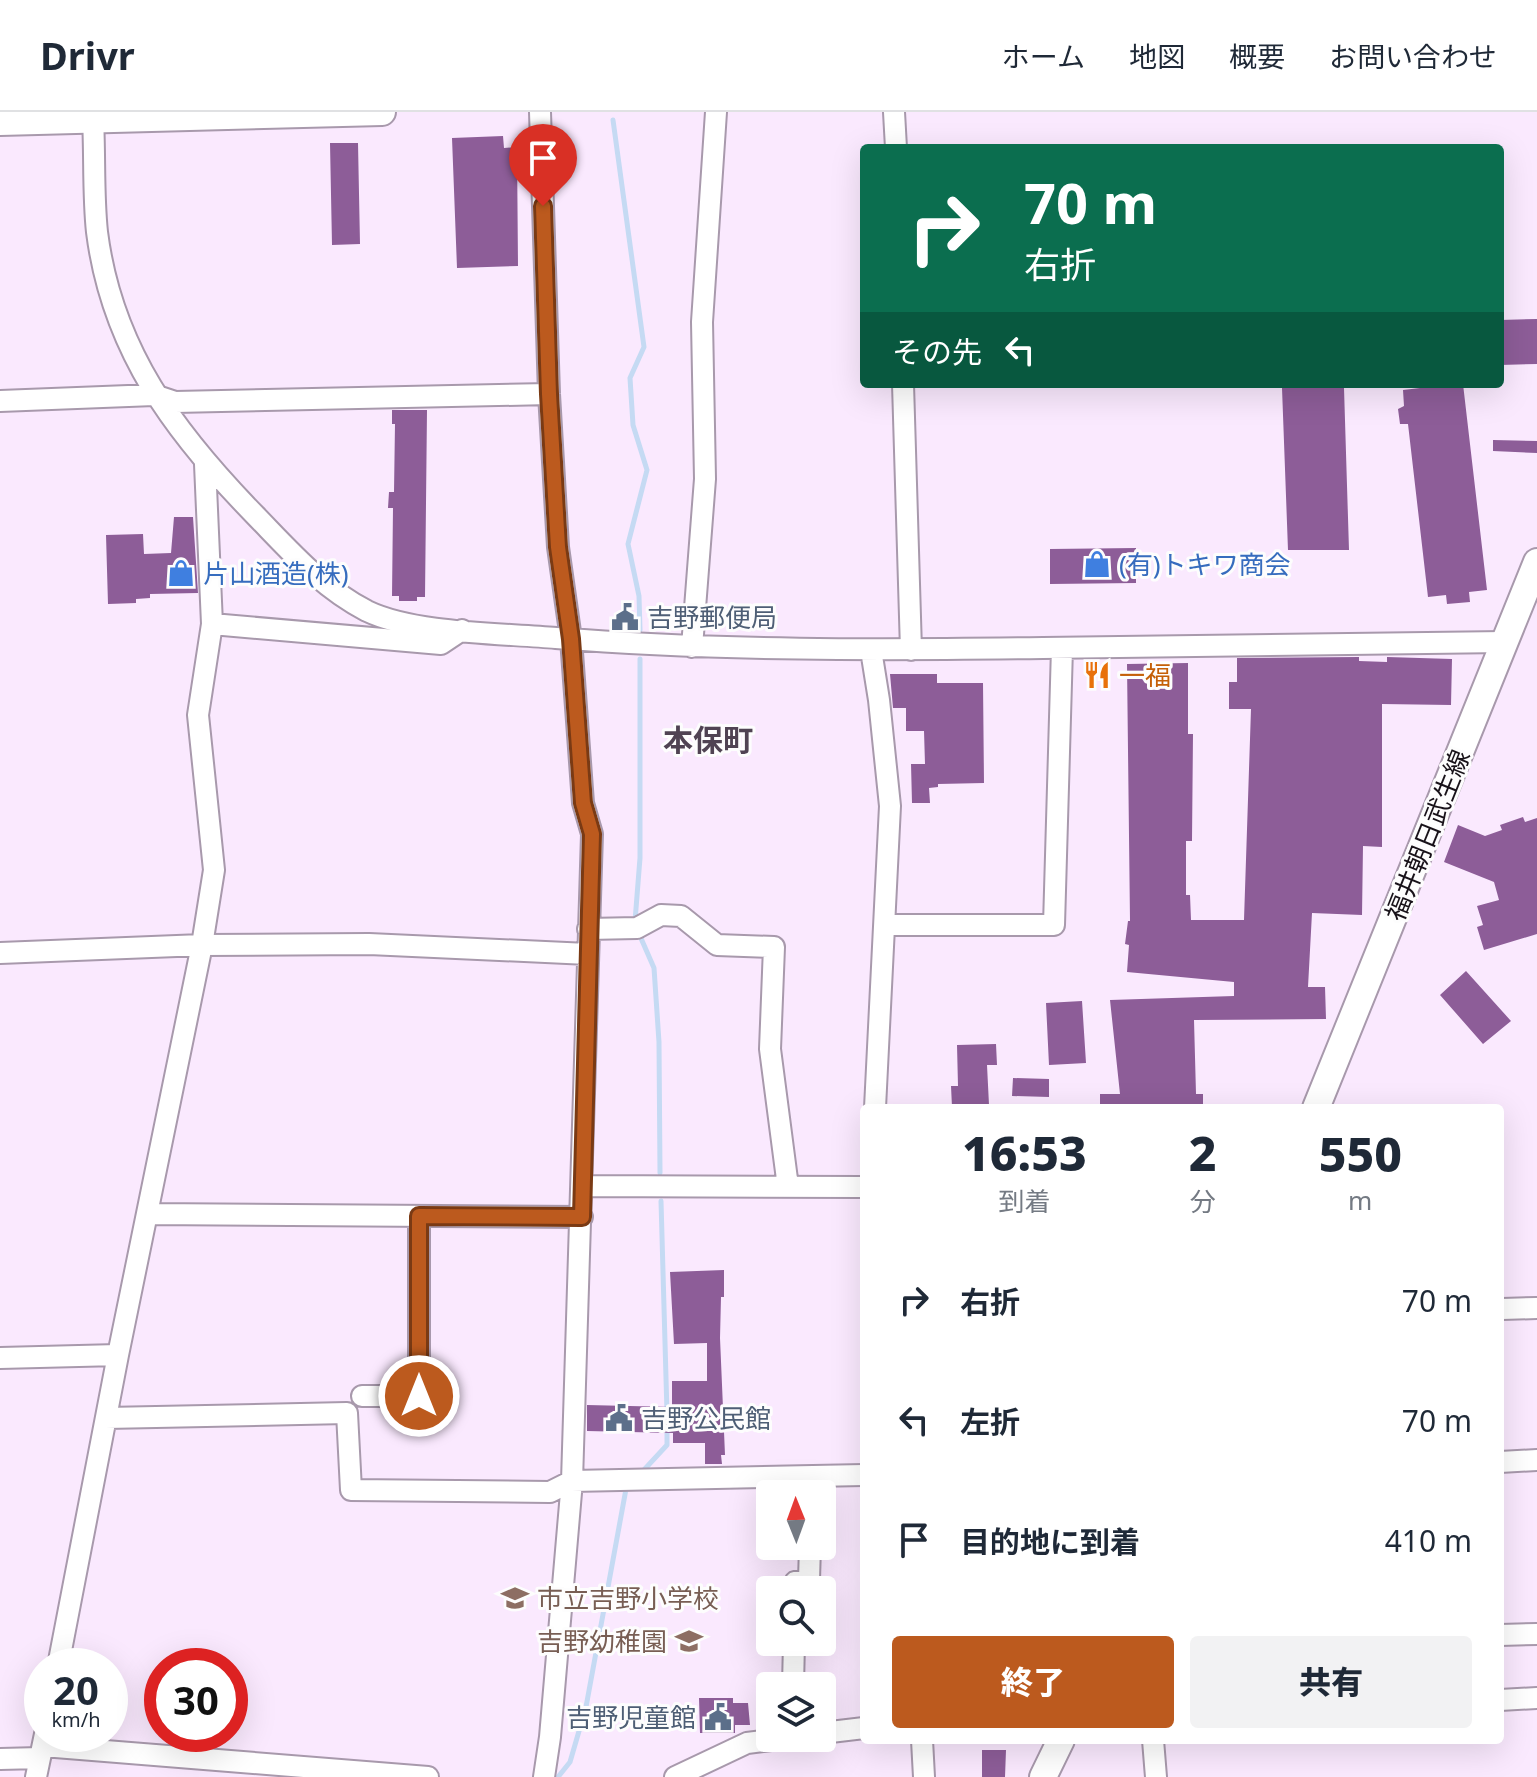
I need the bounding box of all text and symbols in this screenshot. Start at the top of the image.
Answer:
text: Drivr [40,29,135,81]
text: ホーム [1002,37,1085,75]
text: 地図 [1129,37,1185,75]
text: 概要 [1229,37,1285,75]
text: お問い合わせ [1329,37,1497,75]
pin [509,124,577,206]
icon: arrive [521,136,565,180]
text: 70 m [1024,164,1157,240]
icon: right [892,176,996,280]
text: 右折 [1024,240,1096,289]
icon: left [998,328,1042,372]
text: その先 [892,331,982,372]
place label: (有)トキワ商会 [1119,546,1291,582]
shop icon: (有)トキワ商会 [1082,549,1112,579]
place label: 片山酒造(株) [203,555,349,591]
shop icon: 片山酒造(株) [166,558,196,588]
place label: 吉野郵便局 [647,599,777,635]
public building icon: 吉野郵便局 [610,602,640,632]
place label: 一福 [1119,657,1171,693]
restaurant icon: 一福 [1082,660,1112,690]
district label: 本保町 [663,719,753,760]
street label: 福井朝日武生線 [1376,744,1478,926]
text: 16:53 [962,1120,1087,1185]
text: 2 [1189,1120,1217,1185]
text: 550 [1319,1121,1402,1186]
text: m [1348,1182,1372,1218]
text: 到着 [998,1183,1050,1219]
text: 分 [1190,1183,1216,1219]
icon: right [892,1278,936,1322]
text: 70 m [1402,1280,1472,1321]
text: 右折 [960,1281,1020,1322]
position arrow [377,1354,461,1438]
icon: left [892,1398,936,1442]
place label: 吉野公民館 [641,1400,771,1436]
text: 70 m [1402,1400,1472,1441]
text: 左折 [960,1401,1020,1442]
public building icon: 吉野公民館 [604,1403,634,1433]
north arrow [756,1480,836,1560]
map controls [756,1480,836,1752]
icon: arrive [892,1518,936,1562]
text: 410 m [1385,1520,1472,1561]
text: 目的地に到着 [960,1521,1140,1562]
button: search [756,1576,836,1656]
place label: 市立吉野小学校 [537,1580,719,1616]
school or university icon: 市立吉野小学校 [500,1583,530,1613]
place label: 吉野幼稚園 [537,1623,667,1659]
school or university icon: 吉野幼稚園 [674,1626,704,1656]
button: 終了 [892,1636,1174,1728]
button: 共有 [1190,1636,1472,1728]
speed limit sign: 30 [144,1648,248,1752]
text: 20 [53,1662,99,1717]
button: layers [756,1672,836,1752]
place label: 吉野児童館 [566,1699,696,1735]
public building icon: 吉野児童館 [703,1702,733,1732]
text: km/h [51,1706,101,1733]

